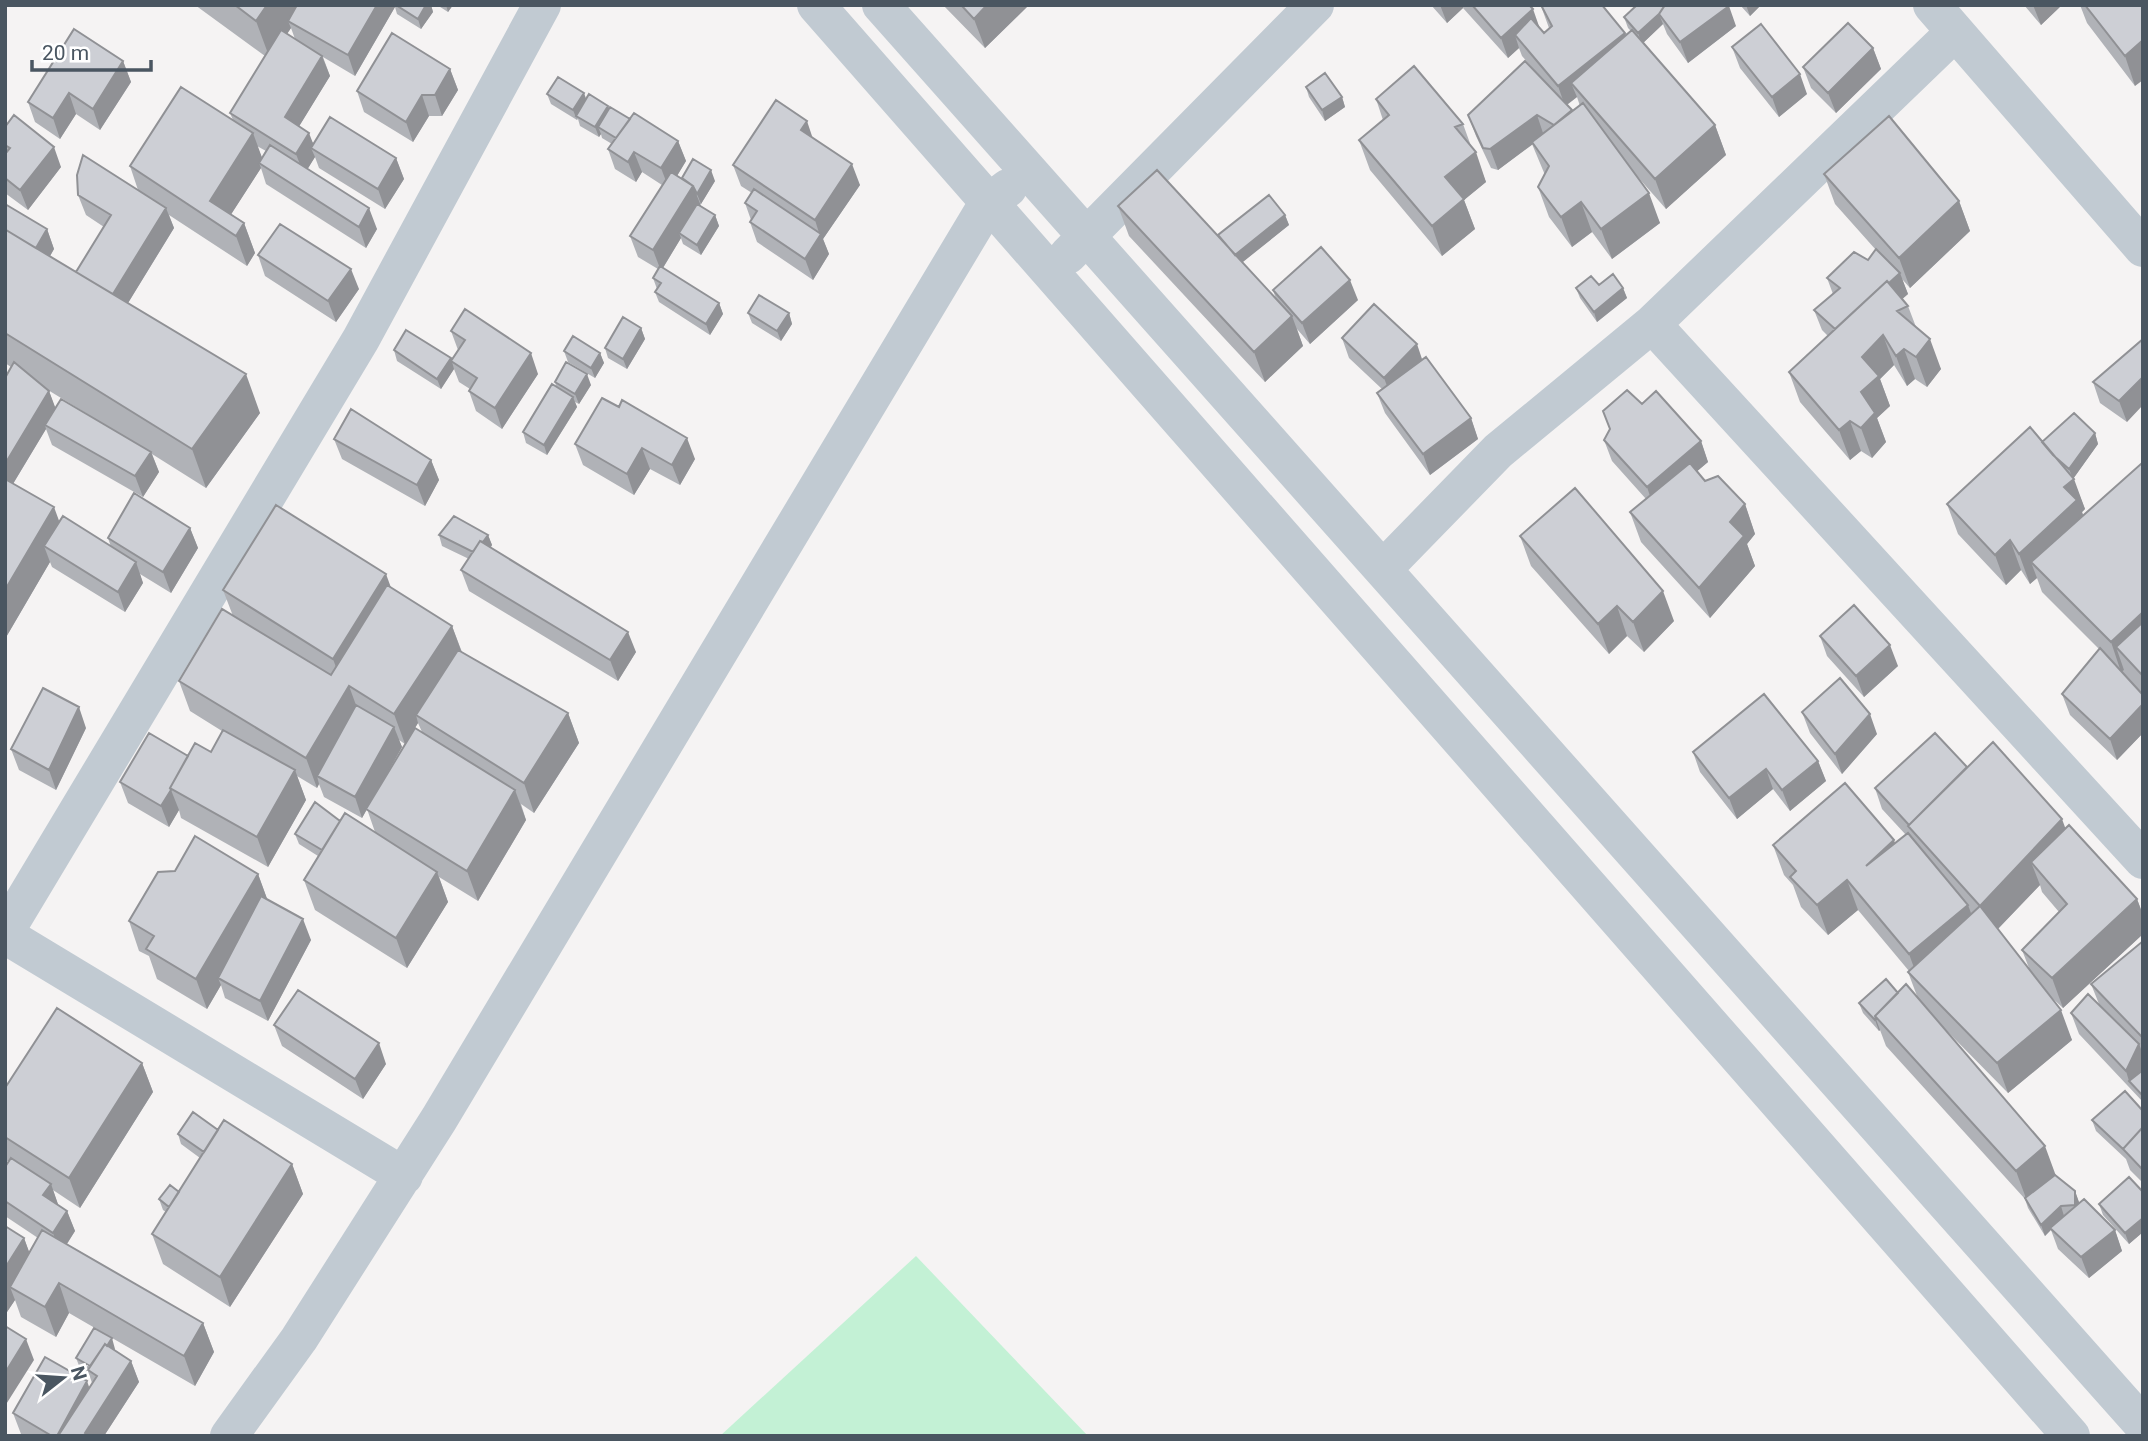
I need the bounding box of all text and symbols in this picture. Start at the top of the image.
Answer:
scale bar [32,28,150,72]
text: 20 m [42,41,89,65]
north arrow [28,1343,98,1413]
text: N [66,1363,92,1383]

